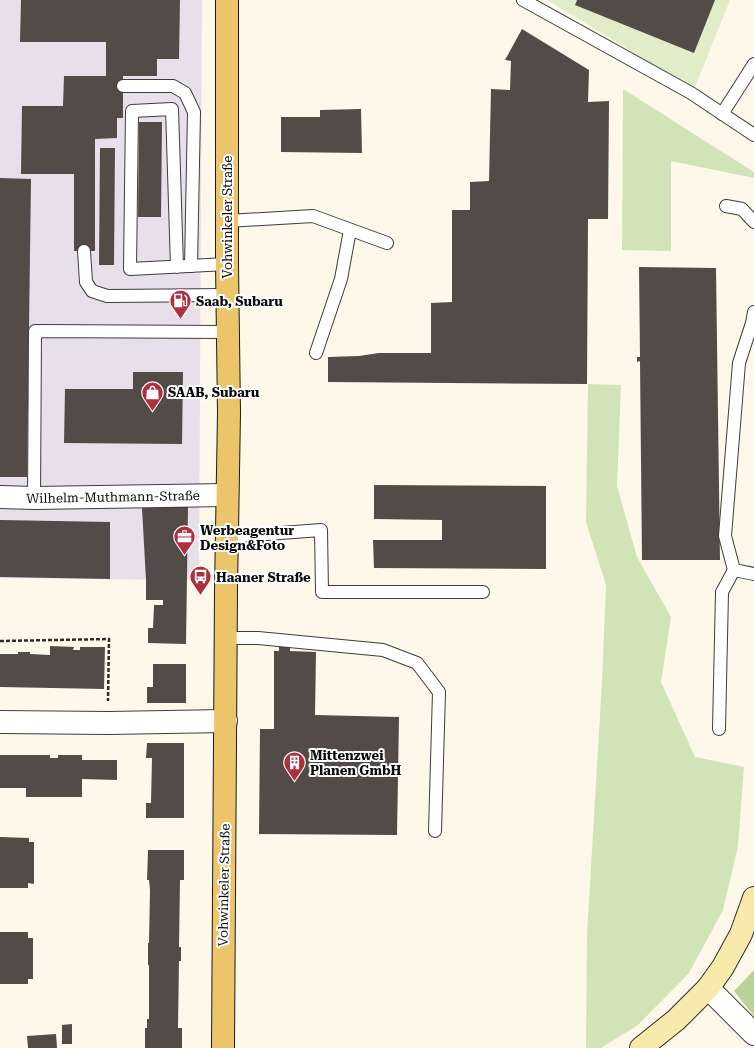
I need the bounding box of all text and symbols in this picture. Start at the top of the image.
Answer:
street label: Vohwinkeler Straße [220,156,235,278]
fuel station icon: Saab, Subaru [168,288,194,321]
place label: Saab, Subaru [196,294,283,309]
shop icon: SAAB, Subaru [140,379,166,412]
place label: SAAB, Subaru [168,385,260,400]
street label: Wilhelm-Muthmann-Straße [26,488,200,506]
place label: Werbeagentur Design&Foto [200,523,294,553]
office icon: Werbeagentur Design&Foto [171,524,197,557]
bus stop icon: Haaner Straße [188,564,214,597]
place label: Haaner Straße [216,570,311,585]
place label: Mittenzwei Planen GmbH [310,748,402,778]
building icon: Mittenzwei Planen GmbH [282,749,308,782]
street label: Vohwinkeler Straße [215,824,233,946]

